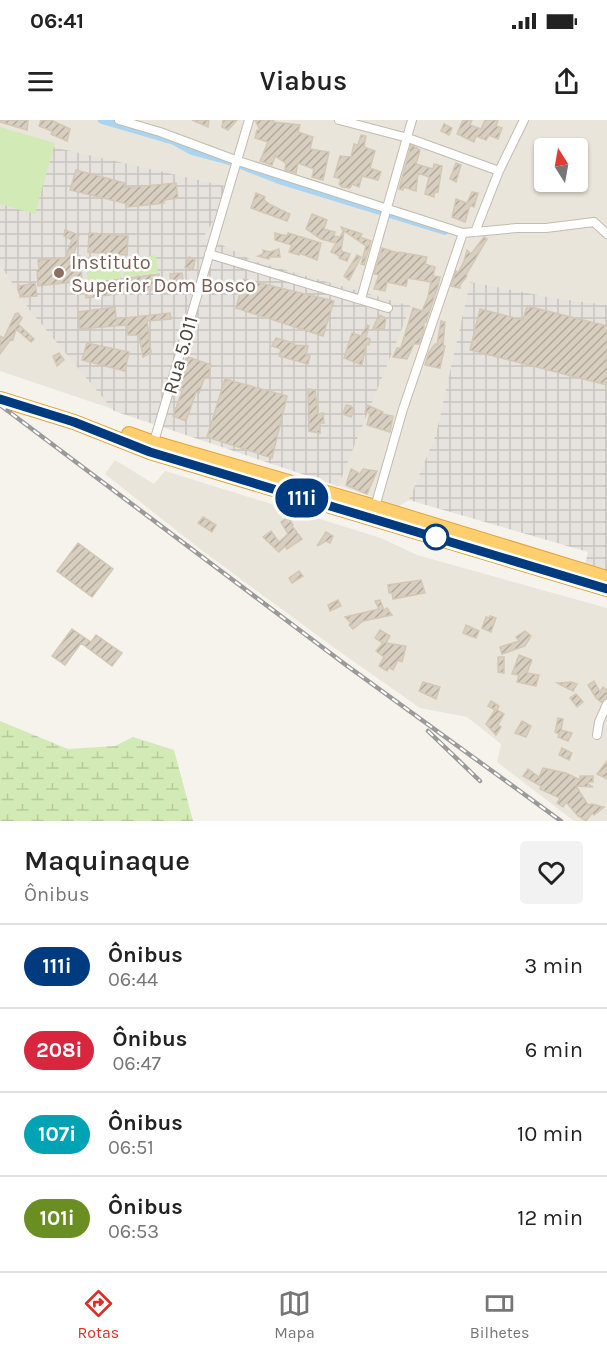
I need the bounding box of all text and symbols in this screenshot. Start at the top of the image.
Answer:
text: 06:41 [30,8,84,34]
icon: menu [24,65,57,98]
text: Viabus [260,65,347,97]
icon: share [550,65,583,98]
north arrow [534,138,588,192]
map controls [534,138,588,192]
place label: Instituto Superior Dom Bosco [71,251,256,297]
marker: Instituto Superior Dom Bosco [52,266,66,280]
street label: Rua 5.011 [158,313,203,397]
line badge: 111i [260,478,344,518]
text: 111i [287,486,317,510]
unlabelled marker [423,524,449,550]
button: heart [520,841,583,904]
text: Maquinaque [24,844,190,877]
text: Ônibus [24,883,89,906]
text: Ônibus [108,942,183,968]
text: 3 min [524,953,583,979]
text: 111i [42,954,72,978]
text: 06:44 [108,968,158,991]
text: Ônibus [112,1026,187,1052]
text: 6 min [525,1037,583,1063]
text: 208i [36,1038,82,1062]
text: 06:47 [112,1052,161,1075]
text: Ônibus [108,1110,183,1136]
text: 10 min [517,1121,583,1147]
text: 107i [38,1122,76,1146]
text: 06:51 [108,1136,154,1159]
text: Ônibus [108,1194,183,1220]
text: 12 min [517,1205,583,1231]
text: 101i [39,1206,75,1230]
text: 06:53 [108,1220,159,1243]
tab: Rotas [77,1287,119,1342]
tab: Mapa [274,1287,315,1342]
tab: Bilhetes [470,1287,529,1342]

